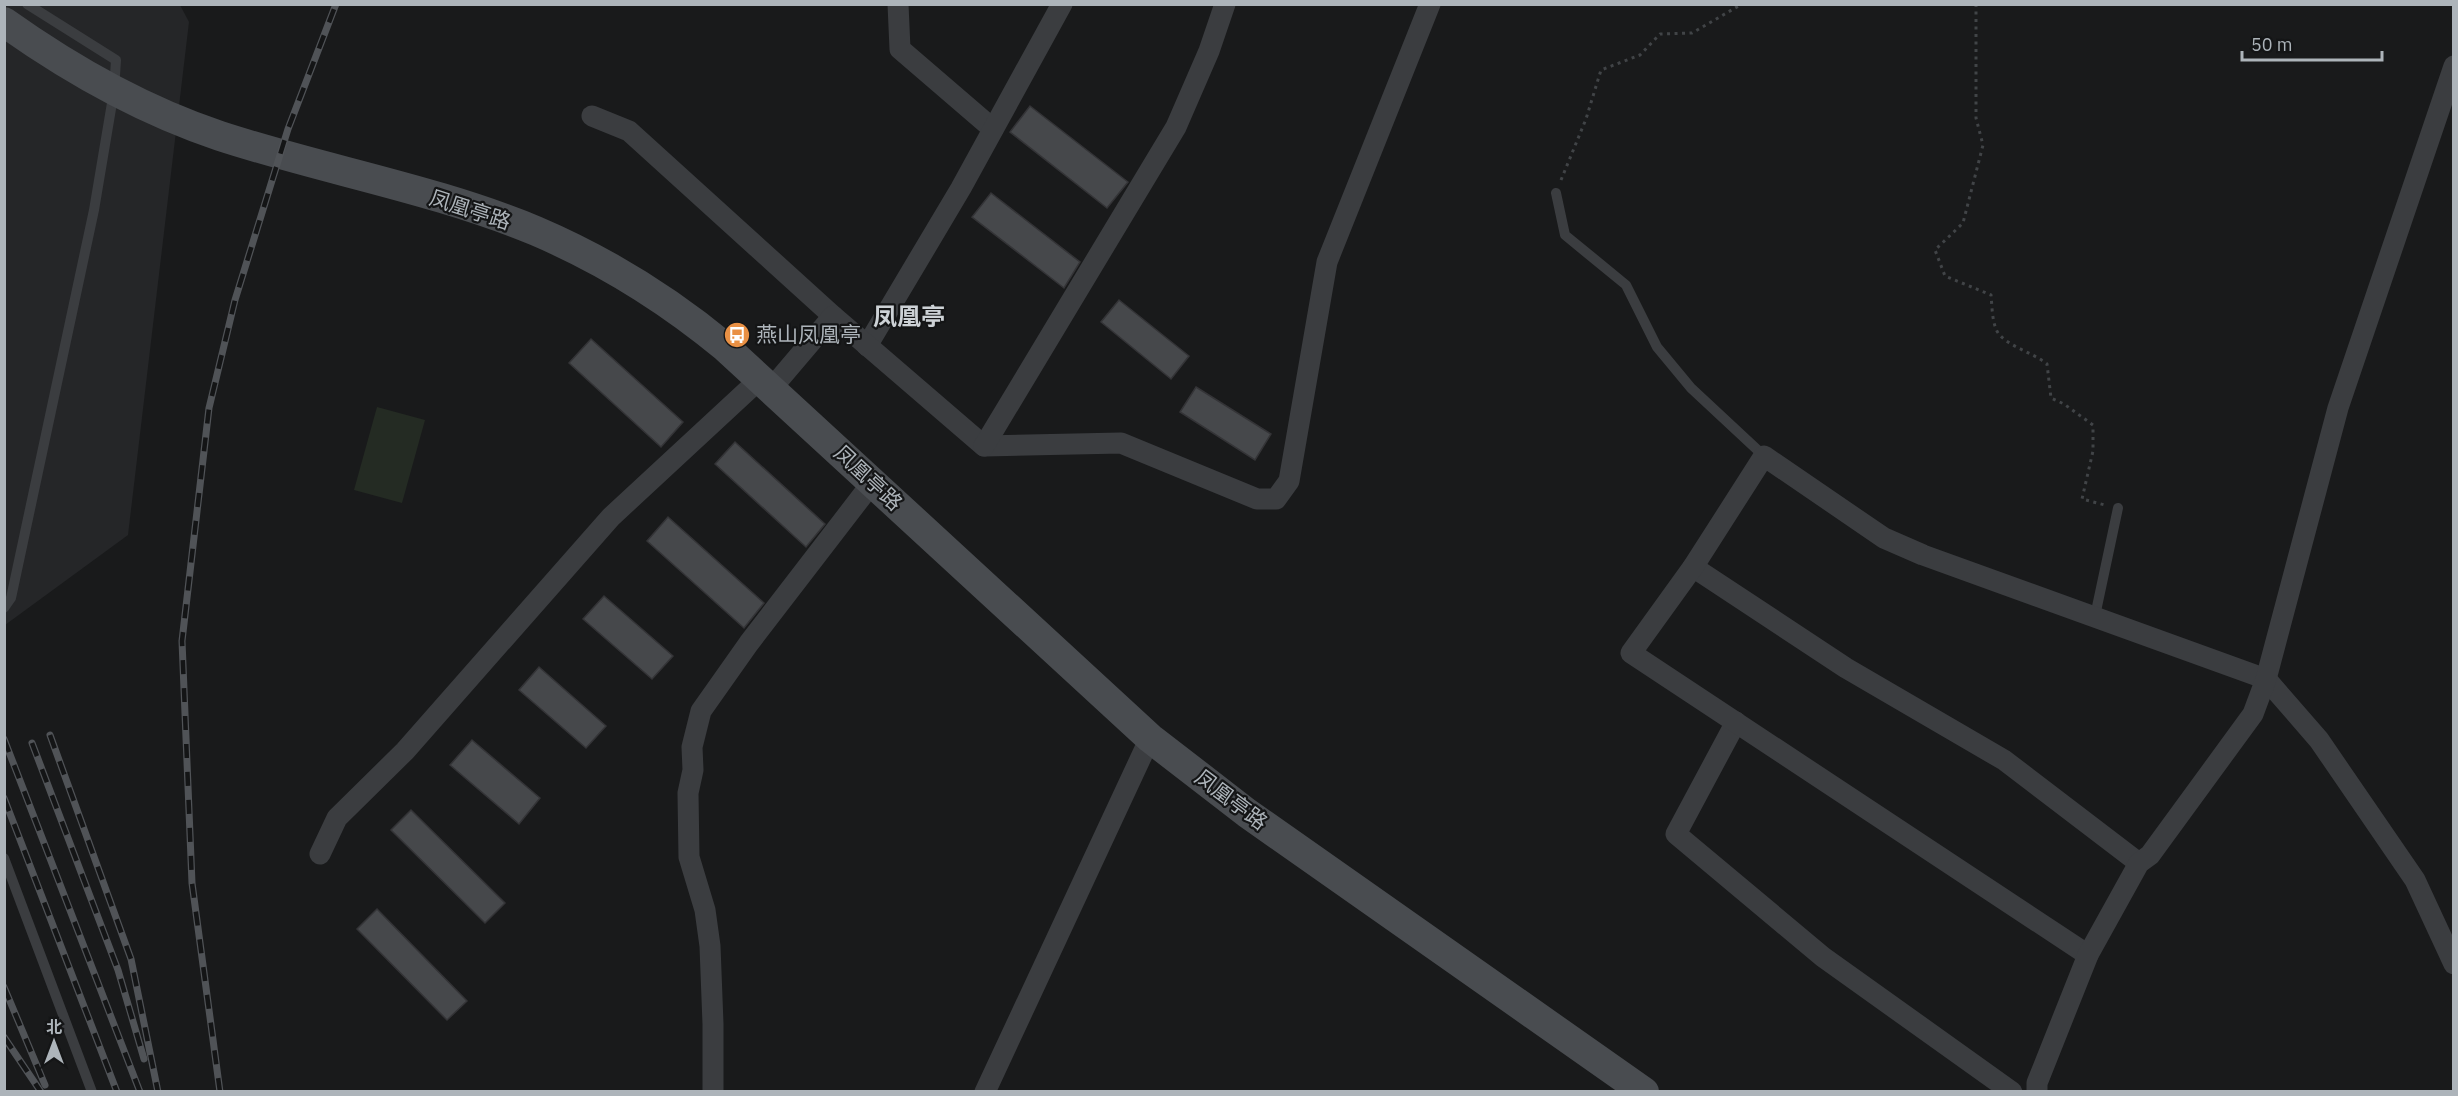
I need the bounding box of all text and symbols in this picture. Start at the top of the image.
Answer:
scale bar [2242,24,2382,62]
text: 50 m [2251,33,2293,56]
street label: 凤凰亭路 [426,183,515,235]
district label: 凤凰亭 [873,300,945,332]
bus stop icon: 燕山凤凰亭 [722,320,752,350]
place label: 燕山凤凰亭 [756,320,861,348]
street label: 凤凰亭路 [828,438,909,516]
street label: 凤凰亭路 [1190,763,1274,836]
north arrow [24,1012,84,1072]
text: 北 [46,1017,62,1037]

